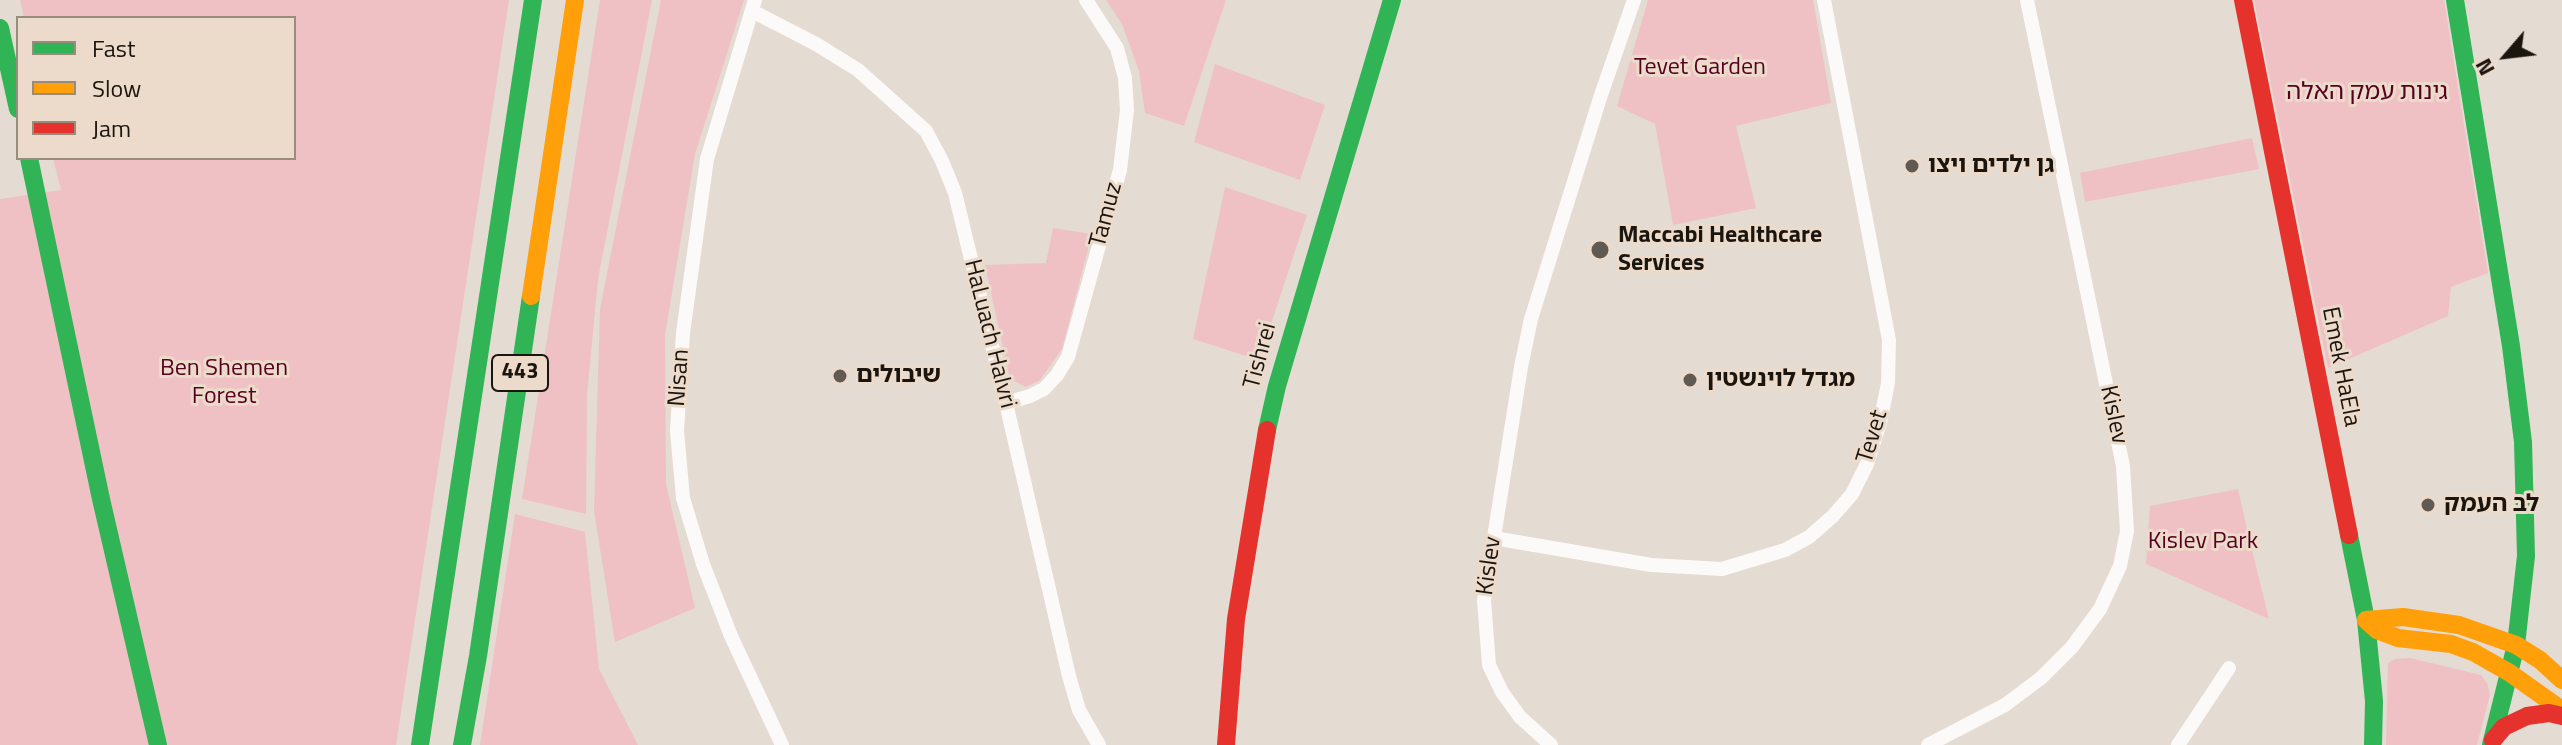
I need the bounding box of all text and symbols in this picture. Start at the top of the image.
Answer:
legend [16,16,296,160]
north arrow [2466,16,2546,96]
text: Fast [92,30,135,66]
text: N [2466,53,2503,82]
park label: Tevet Garden [1634,54,1766,82]
text: Slow [92,70,141,106]
park label: גינות עמק האלה [2286,79,2448,107]
text: Jam [92,110,131,146]
place label: גן ילדים ויצו [1928,152,2054,180]
marker: גן ילדים ויצו [1903,157,1921,175]
street label: Tamuz [1085,179,1129,251]
place label: Maccabi Healthcare Services [1618,222,1822,278]
marker: Maccabi Healthcare Services [1589,239,1611,261]
street label: HaLuach HaIvri [957,257,1021,411]
street label: Emek HaEla [2314,305,2366,429]
street label: Tishrei [1238,320,1284,392]
street label: Nisan [664,348,696,408]
park label: Ben Shemen Forest [160,355,288,411]
road number: 443 [492,355,548,391]
place label: שיבולים [856,362,941,390]
place label: מגדל לוינשטין [1706,366,1855,394]
marker: שיבולים [831,367,849,385]
marker: מגדל לוינשטין [1681,371,1699,389]
street label: Kislev [2093,383,2133,447]
street label: Tevet [1851,407,1895,467]
place label: לב העמק [2444,491,2539,519]
marker: לב העמק [2419,496,2437,514]
park label: Kislev Park [2148,528,2258,556]
street label: Kislev [1472,535,1508,597]

